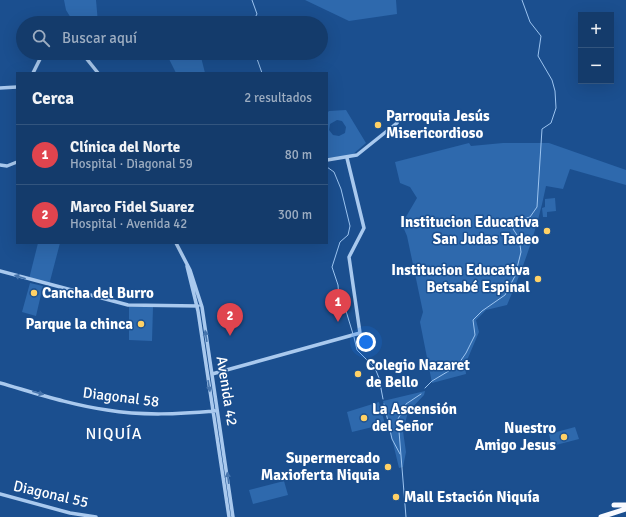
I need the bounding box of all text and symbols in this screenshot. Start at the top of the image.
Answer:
map controls [578,12,614,84]
button: + [578,12,614,48]
search box [16,16,328,60]
icon: search [30,27,52,49]
text: Buscar aquí [62,29,137,47]
button: − [578,48,614,84]
text: Cerca [32,88,74,109]
text: 2 resultados [244,90,312,106]
place label: Parroquia Jesús Misericordioso [386,107,490,142]
marker: Parroquia Jesús Misericordioso [373,120,383,130]
text: Clínica del Norte [70,138,180,156]
text: 1 [41,147,49,163]
text: 80 m [285,147,312,163]
text: Hospital · Diagonal 59 [70,156,193,172]
text: Marco Fidel Suarez [70,198,194,216]
text: 2 [41,207,49,223]
text: 300 m [278,207,312,223]
place label: Institucion Educativa San Judas Tadeo [400,213,539,248]
text: Hospital · Avenida 42 [70,216,187,232]
marker: Institucion Educativa San Judas Tadeo [542,226,552,236]
place label: Institucion Educativa Betsabé Espinal [391,261,530,296]
one-way arrow [14,274,26,280]
marker: Institucion Educativa Betsabé Espinal [533,274,543,284]
place label: Cancha del Burro [42,284,154,302]
marker: Cancha del Burro [29,288,39,298]
pin: 1 [325,289,351,322]
pin: 2 [217,303,243,336]
place label: Parque la chinca [25,315,133,333]
marker: Parque la chinca [136,319,146,329]
one-way arrow [203,330,209,342]
your location [356,332,376,352]
street label: Avenida 42 [213,355,241,427]
place label: Colegio Nazaret de Bello [366,356,470,391]
marker: Colegio Nazaret de Bello [353,369,363,379]
one-way arrow [206,380,212,392]
street label: Diagonal 58 [82,383,160,411]
one-way arrow [32,390,44,396]
place label: La Ascensión del Señor [372,400,457,435]
marker: La Ascensión del Señor [359,413,369,423]
place label: Nuestro Amigo Jesus [475,419,556,454]
district label: NIQUÍA [85,424,143,444]
marker: Nuestro Amigo Jesus [559,432,569,442]
place label: Supermercado Maxioferta Niquia [261,449,380,484]
marker: Supermercado Maxioferta Niquia [383,462,393,472]
one-way arrow [225,472,231,484]
street label: Diagonal 55 [12,477,90,511]
place label: Mall Estación Niquía [404,488,540,506]
marker: Mall Estación Niquía [391,492,401,502]

